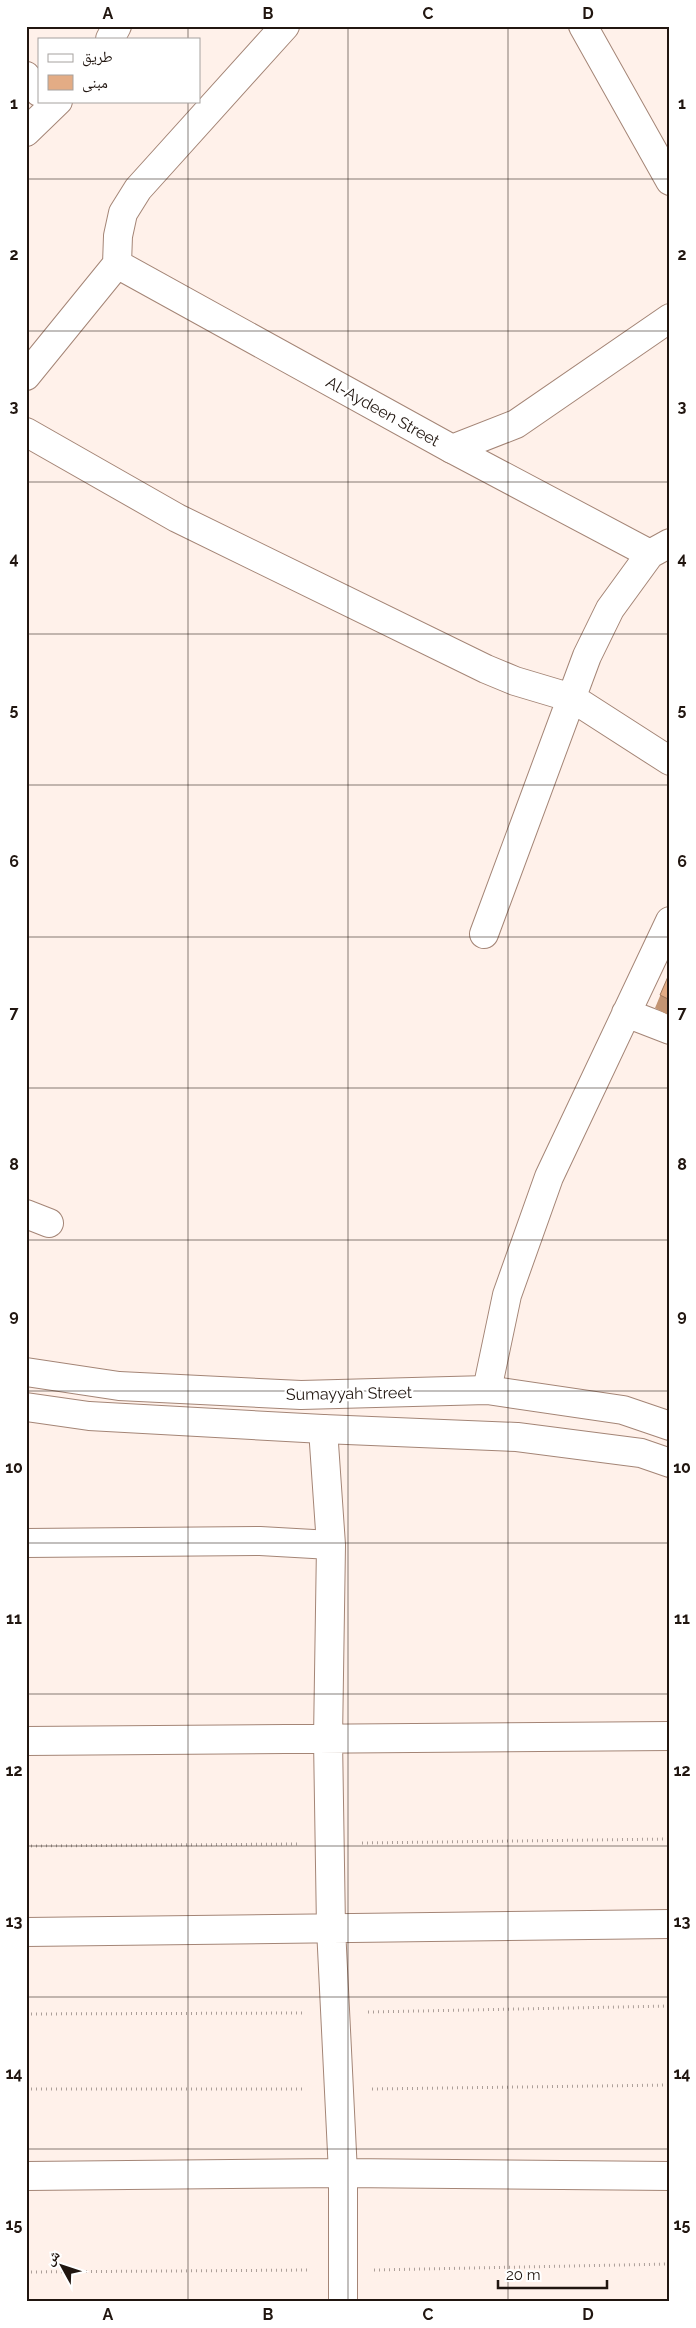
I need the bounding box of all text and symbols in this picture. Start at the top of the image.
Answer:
text: A [103,4,114,23]
text: B [263,4,274,23]
text: C [423,4,434,23]
text: D [582,4,594,23]
legend [38,38,200,102]
text: طريق [82,48,113,67]
text: مبنى [82,74,108,93]
text: 1 [10,94,18,113]
text: 1 [678,94,686,113]
text: 2 [9,245,19,264]
text: 2 [677,245,687,264]
street label: Al-Aydeen Street [323,372,443,451]
text: 3 [10,397,19,416]
text: 3 [678,397,687,416]
text: 4 [9,549,19,568]
text: 4 [677,549,687,568]
text: 5 [10,700,19,719]
text: 5 [678,700,687,719]
text: 6 [9,852,19,871]
text: 6 [677,852,687,871]
text: 7 [10,1003,19,1022]
text: 7 [678,1003,687,1022]
text: 8 [9,1155,19,1174]
text: 8 [677,1155,687,1174]
text: 9 [9,1306,19,1325]
text: 9 [677,1306,687,1325]
street label: Sumayyah Street [286,1383,413,1404]
text: 10 [5,1458,23,1477]
text: 10 [673,1458,691,1477]
text: 11 [6,1609,22,1628]
text: 11 [674,1609,690,1628]
text: 12 [6,1761,22,1780]
text: 12 [674,1761,690,1780]
text: 13 [6,1912,22,1931]
text: 13 [674,1912,690,1931]
text: 14 [5,2064,23,2083]
text: 14 [673,2064,691,2083]
text: 15 [6,2215,23,2234]
text: 15 [674,2215,691,2234]
north arrow [38,2240,88,2290]
text: ش [41,2247,64,2269]
scale bar [498,2258,607,2290]
text: 20 m [506,2266,541,2284]
text: A [103,2305,114,2324]
text: B [263,2305,274,2324]
text: C [423,2305,434,2324]
text: D [582,2305,594,2324]

